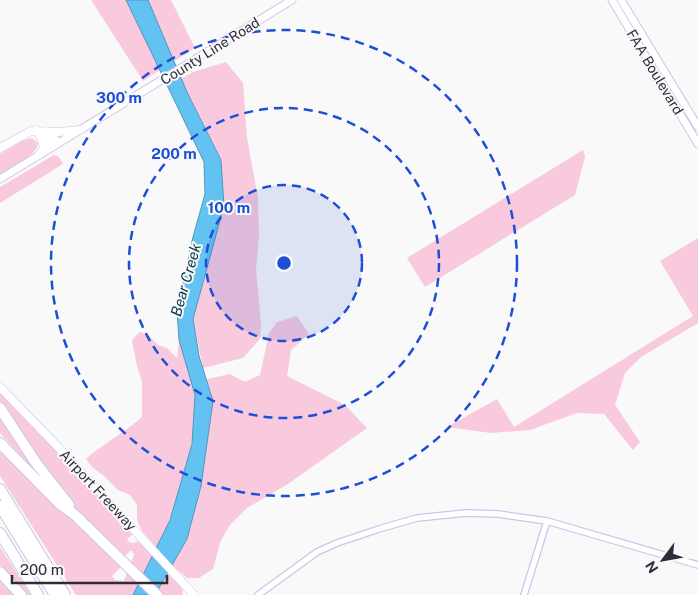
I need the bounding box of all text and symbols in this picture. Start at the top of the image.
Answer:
street label: County Line Road [157,14,263,88]
street label: FAA Boulevard [623,27,687,117]
text: 300 m [96,89,142,106]
text: 200 m [151,145,197,162]
text: 100 m [208,199,250,216]
water label: Bear Creek [167,241,204,318]
centre of rings [275,254,293,272]
street label: Airport Freeway [56,446,140,534]
north arrow [638,535,688,585]
scale bar [12,552,168,584]
text: N [642,558,662,576]
text: 200 m [20,561,64,578]

